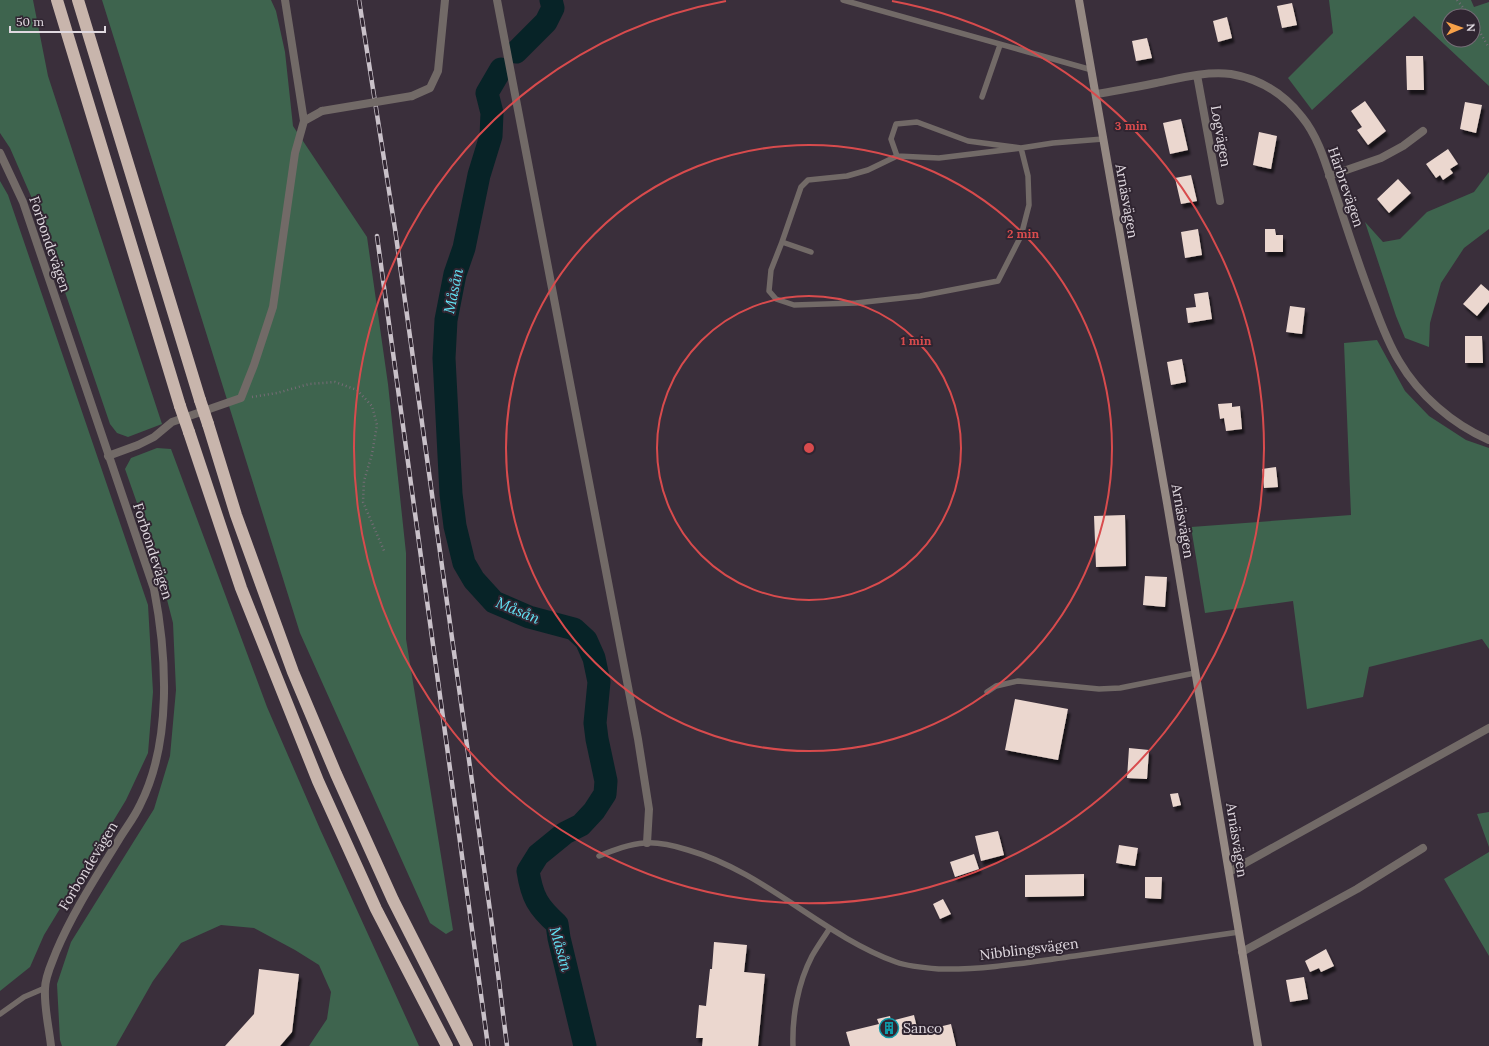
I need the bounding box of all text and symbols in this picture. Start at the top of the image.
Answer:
scale bar [10,8,105,34]
north arrow [1441,8,1481,48]
text: 50 m [16,14,44,29]
text: N [1464,23,1478,33]
street label: Logvägen [1207,104,1235,169]
text: 3 min [1115,118,1148,133]
street label: Härbrevägen [1324,145,1368,230]
street label: Arnäsvägen [1111,162,1142,240]
street label: Forbondevägen [25,194,75,295]
text: 2 min [1007,226,1039,241]
water label: Måsån [439,266,467,315]
text: 1 min [901,333,932,348]
centre of rings [802,441,816,455]
street label: Arnäsvägen [1167,482,1198,560]
street label: Forbondevägen [129,501,177,602]
water label: Måsån [493,592,543,628]
street label: Arnäsvägen [1222,801,1252,879]
street label: Forbondevägen [54,818,122,914]
water label: Måsån [546,924,577,974]
street label: Nibblingsvägen [979,934,1080,964]
building icon: Sanco [878,1017,900,1039]
place label: Sanco [903,1019,942,1037]

